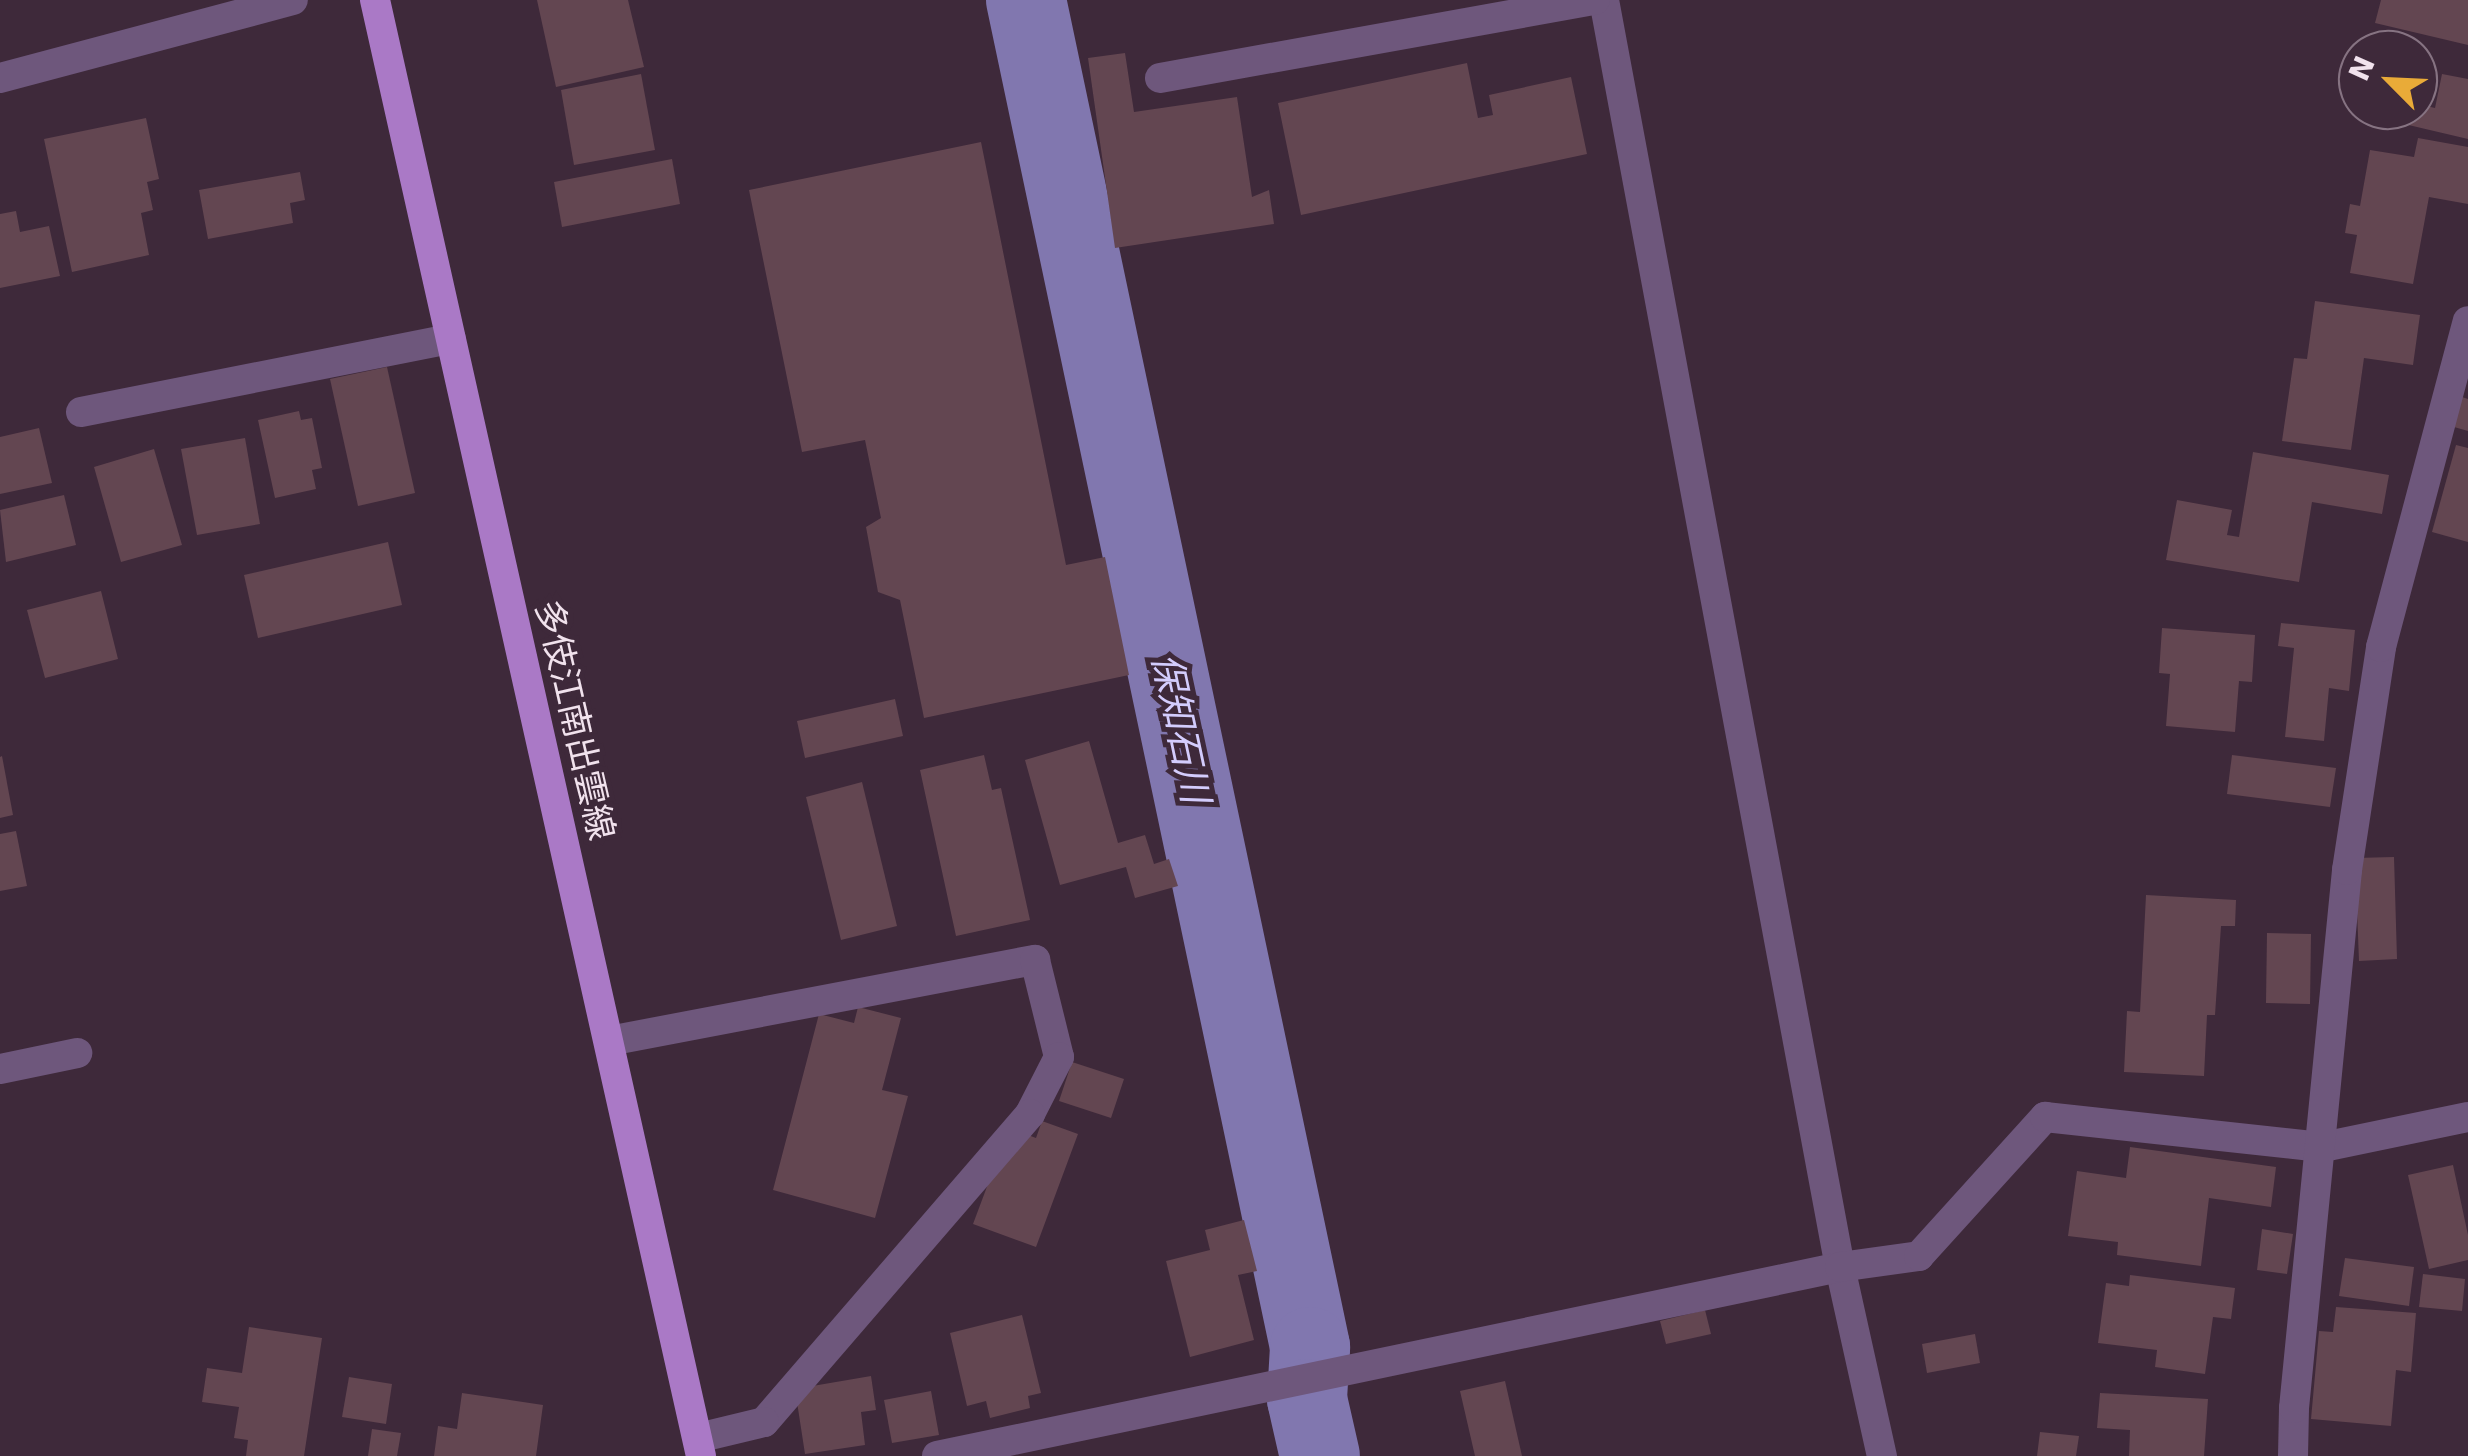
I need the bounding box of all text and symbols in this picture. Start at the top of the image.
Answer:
north arrow [2338,30,2438,130]
text: N [2342,51,2382,86]
street label: 多伎江南出雲線 [527,596,623,844]
water label: 保知石川 [1142,649,1218,807]

